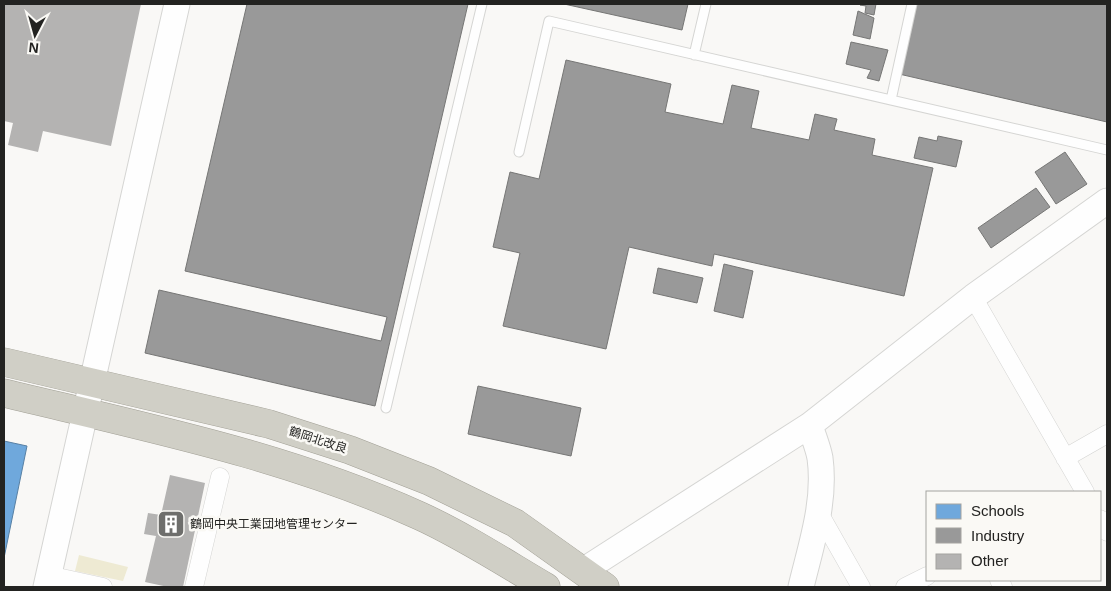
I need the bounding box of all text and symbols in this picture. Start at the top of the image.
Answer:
north arrow [10,10,60,60]
text: N [28,39,40,56]
street label: 鶴岡北改良 [287,424,349,456]
legend [926,491,1101,581]
text: Schools [971,502,1024,519]
building icon: 鶴岡中央工業団地管理センター [156,509,186,539]
place label: 鶴岡中央工業団地管理センター [190,517,358,531]
text: Industry [971,527,1025,544]
text: Other [971,552,1009,569]

